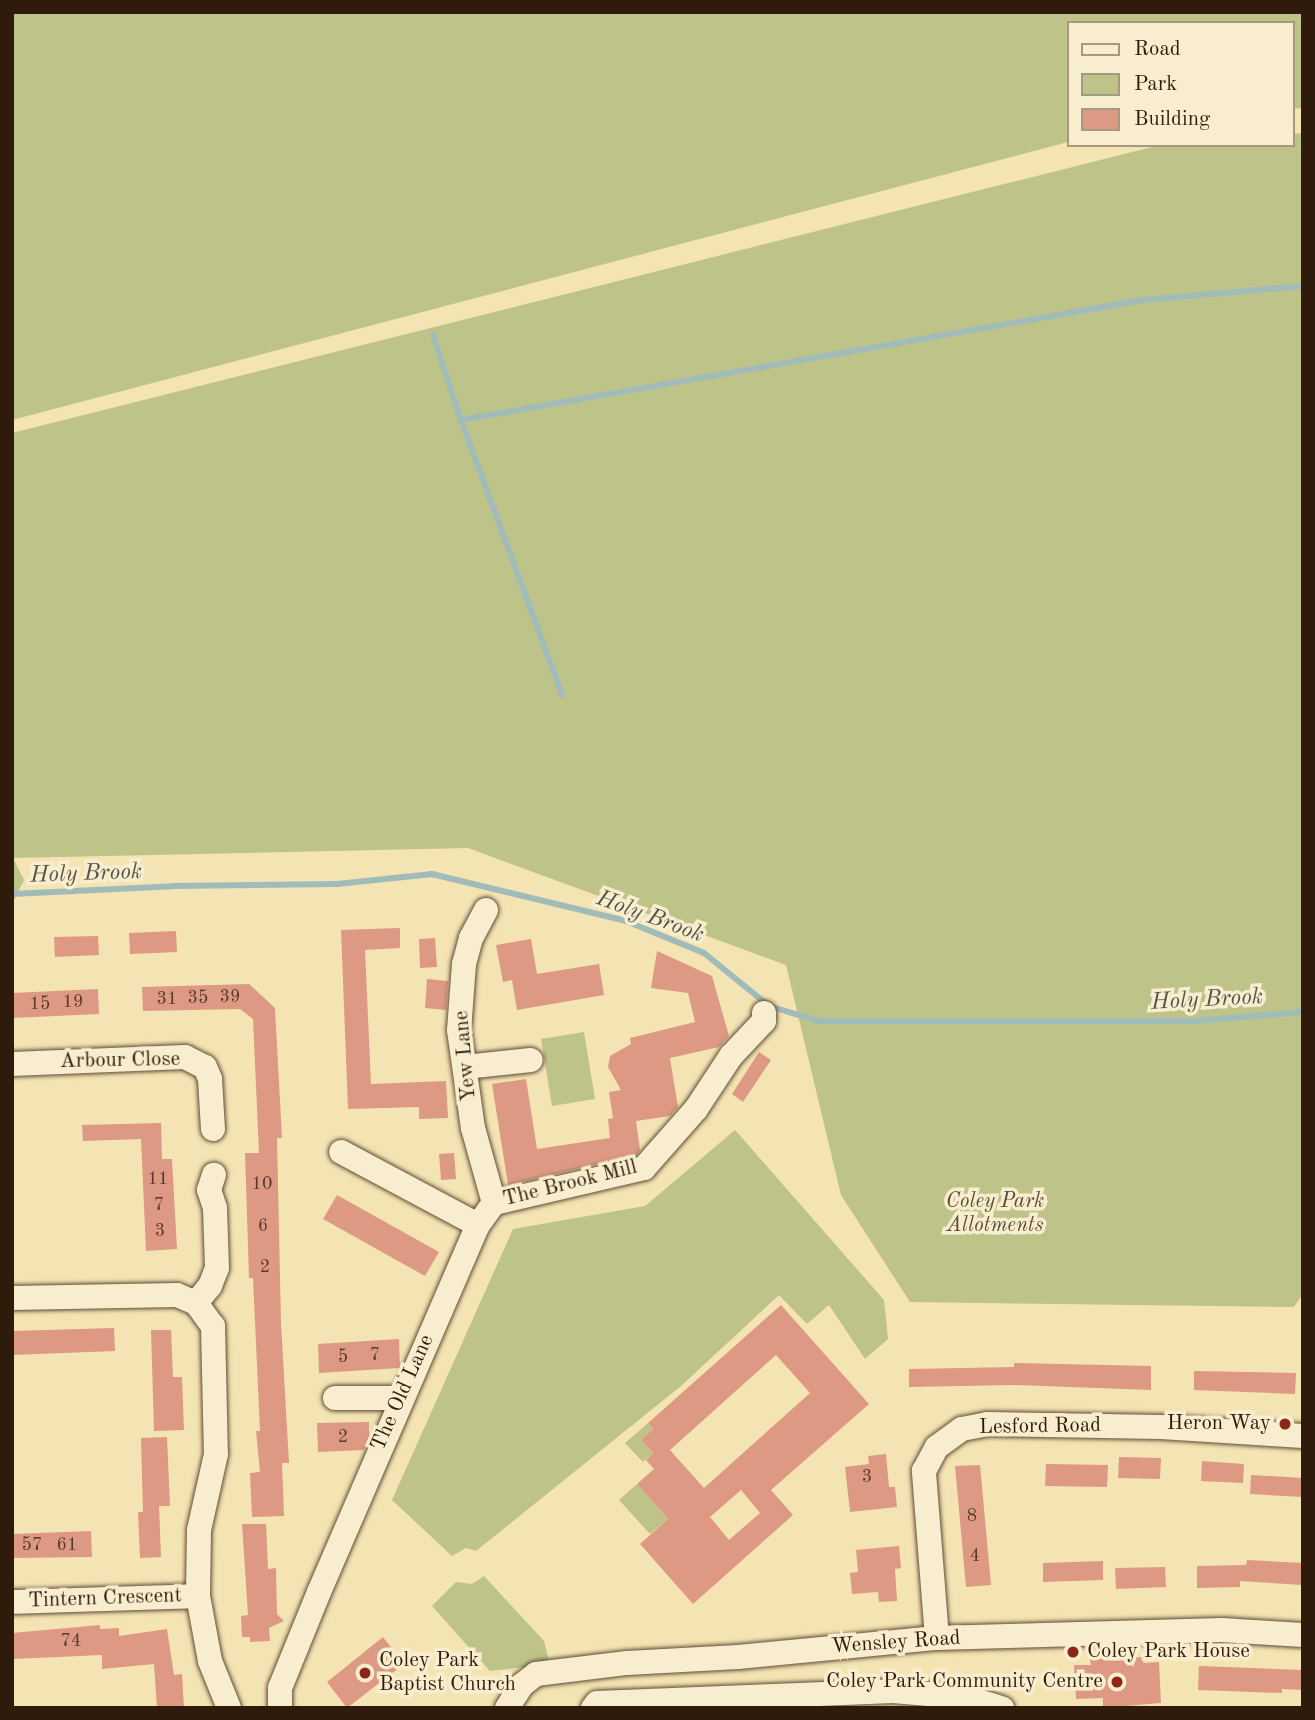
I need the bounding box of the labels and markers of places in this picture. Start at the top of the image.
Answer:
place label: Heron Way [1167,1411,1271,1437]
marker: Heron Way [1277,1416,1293,1432]
place label: Coley Park House [1087,1639,1250,1665]
marker: Coley Park House [1065,1644,1081,1660]
place label: Coley Park Baptist Church [379,1648,516,1698]
marker: Coley Park Baptist Church [357,1665,373,1681]
place label: Coley Park Community Centre [826,1669,1103,1695]
marker: Coley Park Community Centre [1109,1674,1125,1690]

